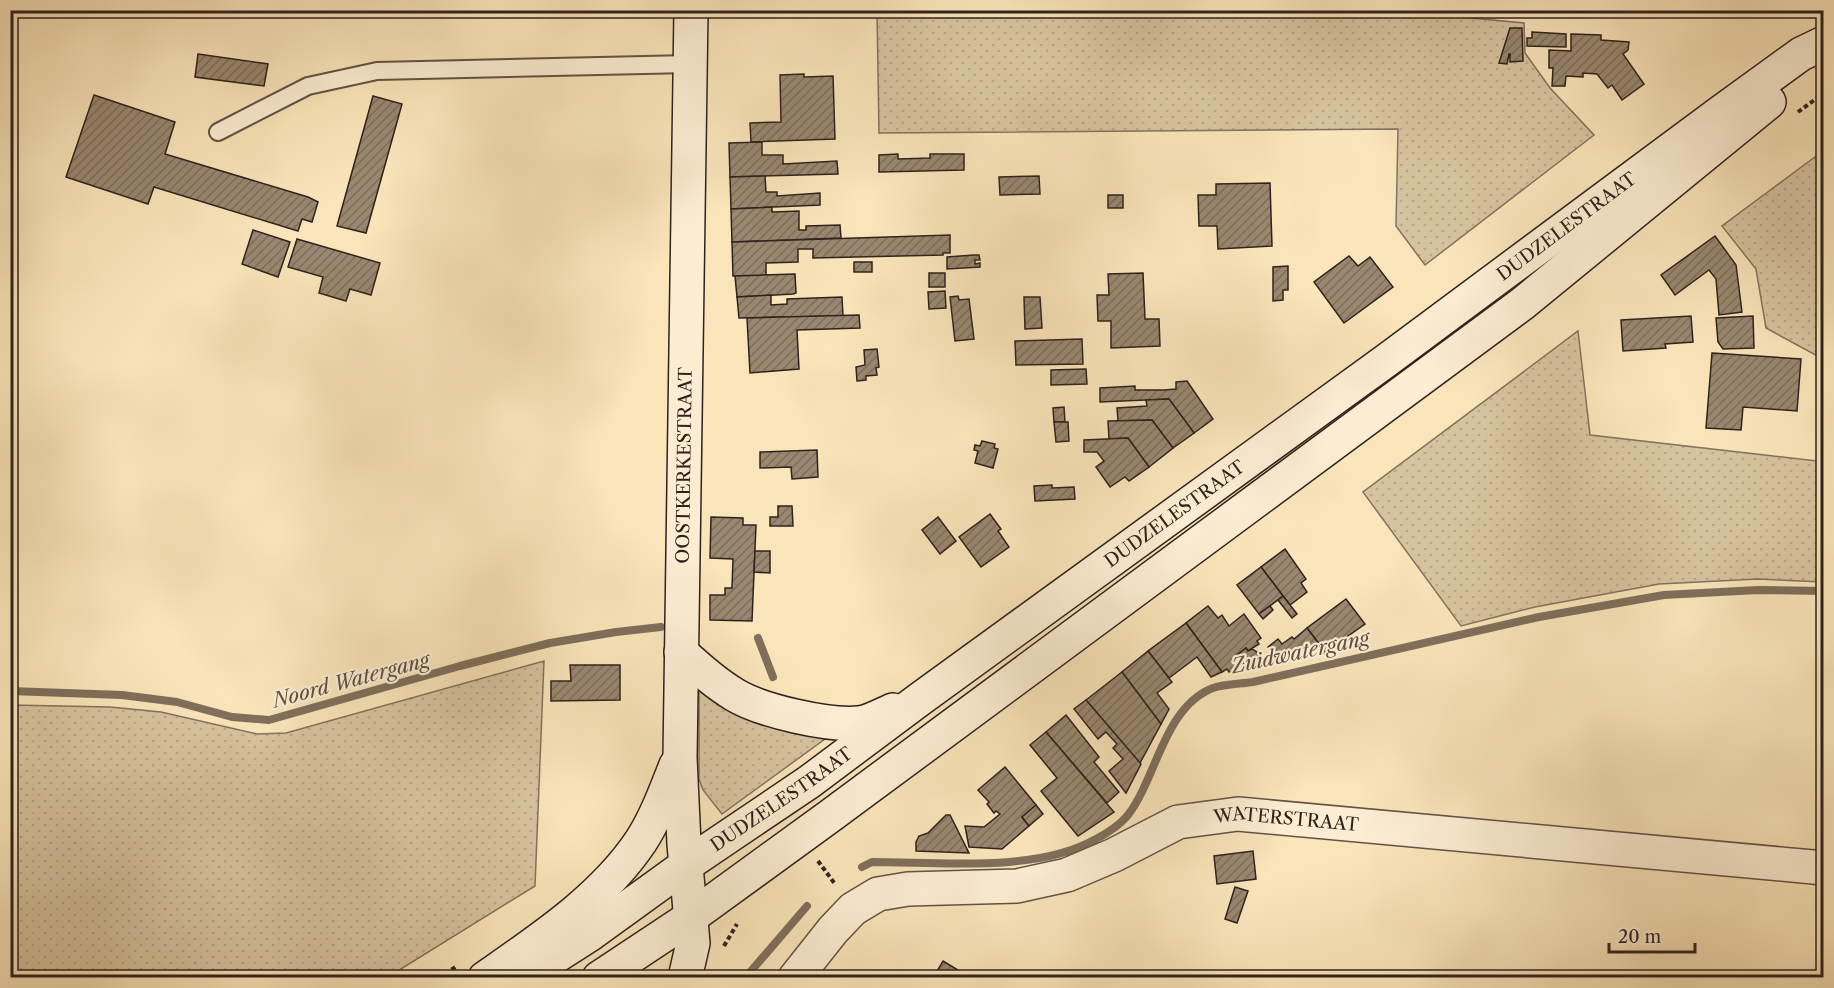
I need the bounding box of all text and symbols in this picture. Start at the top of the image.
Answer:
street label: DUDZELESTRAAT [1493,167,1641,286]
street label: OOSTKERKESTRAAT [672,366,697,564]
street label: DUDZELESTRAAT [1100,456,1250,572]
water label: Zuidwatergang [1228,625,1373,679]
water label: Noord Watergang [268,647,434,713]
street label: DUDZELESTRAAT [706,742,857,856]
street label: WATERSTRAAT [1211,802,1360,836]
scale bar [1609,916,1694,954]
text: 20 m [1618,926,1662,948]

